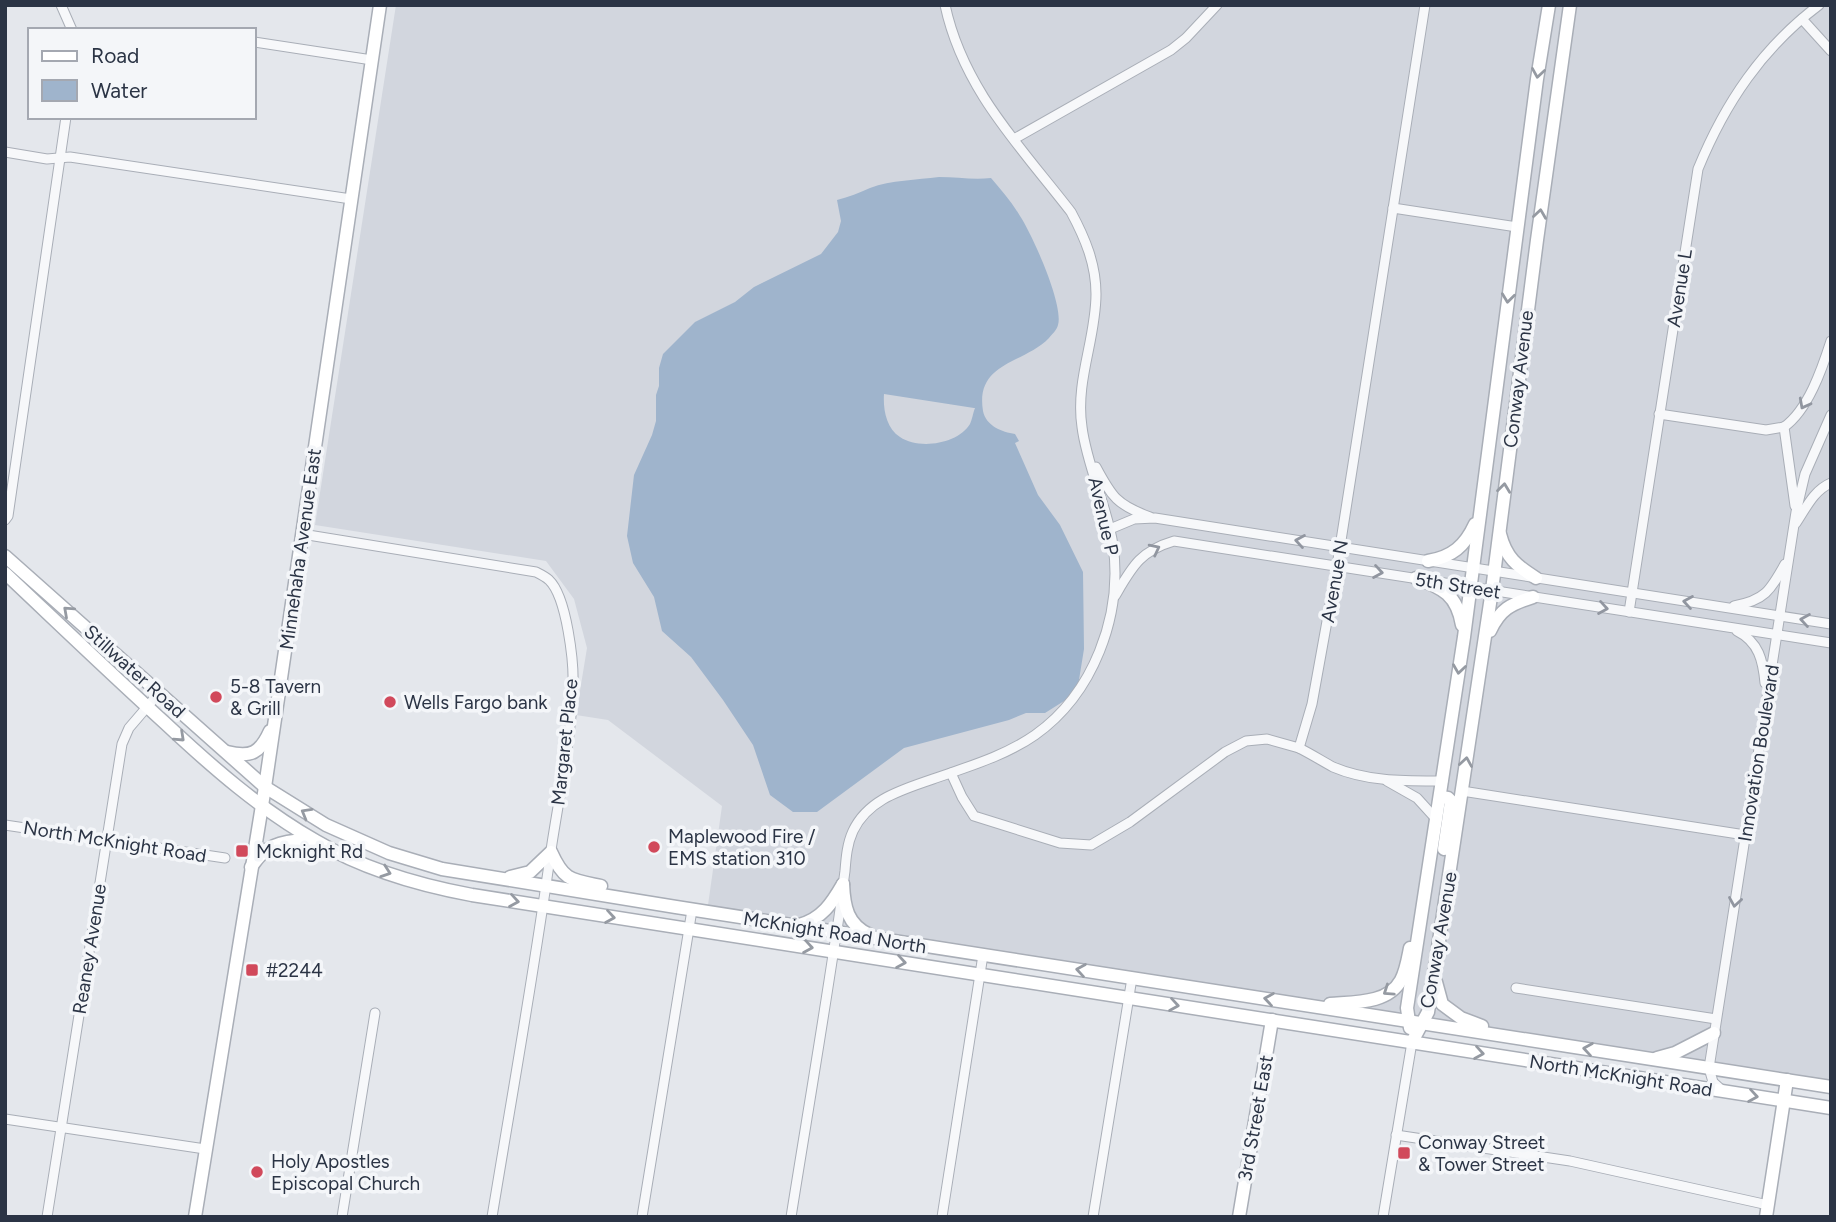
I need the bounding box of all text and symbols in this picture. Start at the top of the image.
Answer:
legend [28,28,256,119]
text: Road [91,43,139,68]
one-way arrow [1531,67,1546,79]
text: Water [91,78,147,103]
one-way arrow [1532,208,1547,220]
street label: Avenue L [1662,247,1697,329]
one-way arrow [1501,292,1516,304]
street label: Conway Avenue [1499,309,1538,449]
one-way arrow [1799,397,1813,409]
street label: Minnehaha Avenue East [275,447,326,651]
street label: Avenue P [1083,475,1124,558]
one-way arrow [1497,482,1512,494]
one-way arrow [1294,534,1306,549]
street label: Avenue N [1316,538,1353,624]
one-way arrow [1148,544,1160,558]
one-way arrow [1372,564,1384,579]
street label: 5th Street [1413,567,1502,604]
one-way arrow [1682,595,1694,610]
one-way arrow [1597,600,1609,615]
one-way arrow [63,607,76,619]
one-way arrow [1799,613,1811,628]
street label: Stillwater Road [79,620,190,723]
street label: Innovation Boulevard [1733,663,1784,843]
one-way arrow [1452,664,1467,675]
place label: 5-8 Tavern & Grill [230,675,321,720]
street label: Margaret Place [546,678,583,807]
marker: 5-8 Tavern & Grill [208,689,224,705]
place label: Wells Fargo bank [404,691,548,714]
marker: Wells Fargo bank [382,694,398,710]
one-way arrow [172,729,185,741]
one-way arrow [1458,756,1473,768]
one-way arrow [300,808,313,821]
street label: North McKnight Road [22,816,208,867]
place label: Maplewood Fire / EMS station 310 [668,825,816,870]
marker: Maplewood Fire / EMS station 310 [646,839,662,855]
place label: Mcknight Rd [256,840,363,863]
marker: Mcknight Rd [234,843,250,859]
one-way arrow [379,864,391,878]
street label: Conway Avenue [1415,870,1462,1010]
street label: Reaney Avenue [68,882,111,1016]
one-way arrow [508,893,520,908]
one-way arrow [1727,896,1742,908]
street label: McKnight Road North [742,907,928,958]
one-way arrow [604,909,616,924]
one-way arrow [802,940,814,955]
one-way arrow [895,954,907,969]
place label: #2244 [266,959,323,982]
marker: #2244 [244,962,260,978]
one-way arrow [1075,963,1087,978]
one-way arrow [1383,983,1396,995]
one-way arrow [1263,992,1275,1007]
one-way arrow [1168,997,1180,1012]
one-way arrow [1582,1042,1594,1057]
one-way arrow [1473,1045,1485,1060]
street label: North McKnight Road [1528,1050,1714,1101]
street label: 3rd Street East [1233,1053,1278,1183]
one-way arrow [1747,1088,1758,1103]
place label: Conway Street & Tower Street [1418,1131,1545,1176]
marker: Conway Street & Tower Street [1396,1145,1412,1161]
place label: Holy Apostles Episcopal Church [271,1150,420,1195]
marker: Holy Apostles Episcopal Church [249,1164,265,1180]

